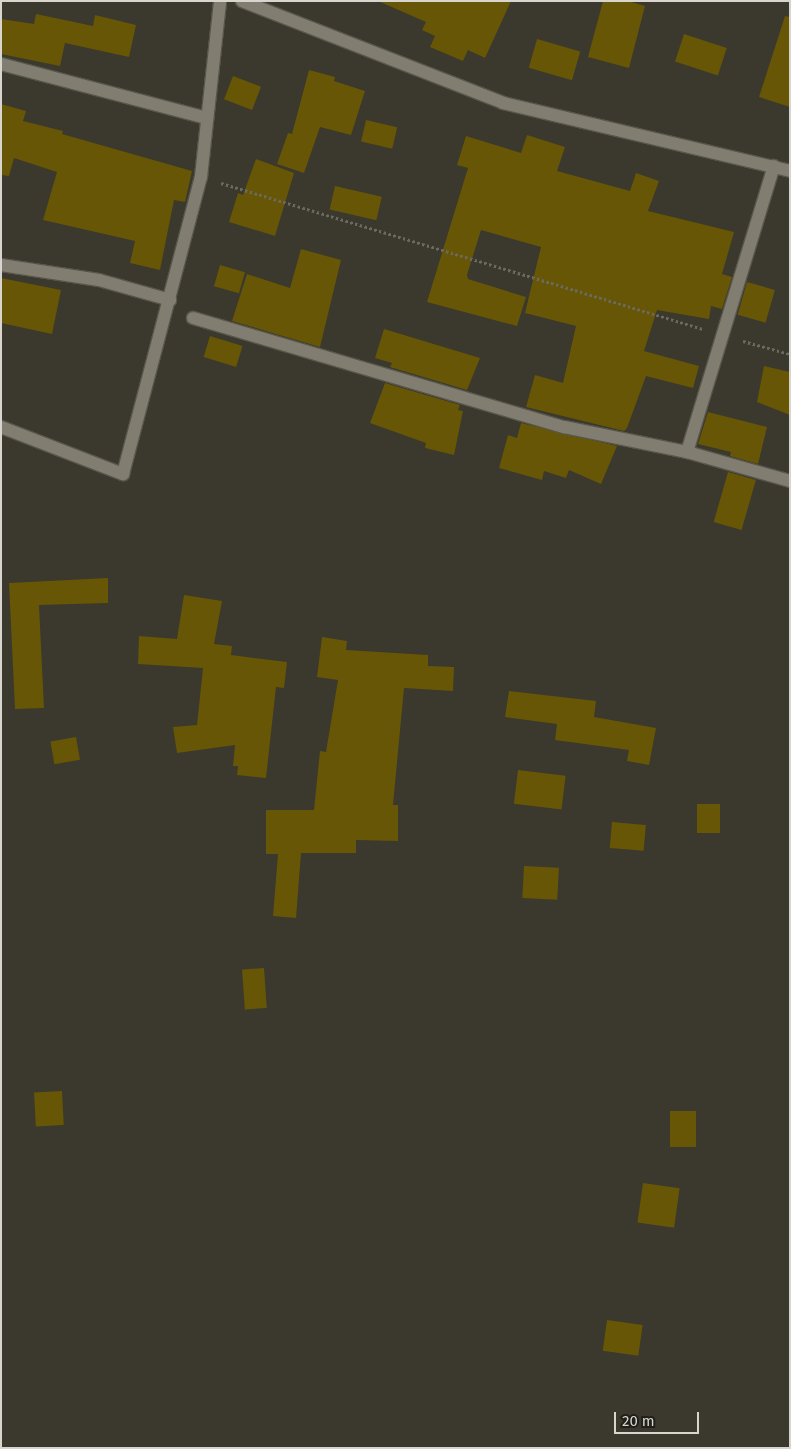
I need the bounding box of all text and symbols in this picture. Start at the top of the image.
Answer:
scale bar [616,1402,701,1434]
text: 20 m [622,1412,655,1430]

